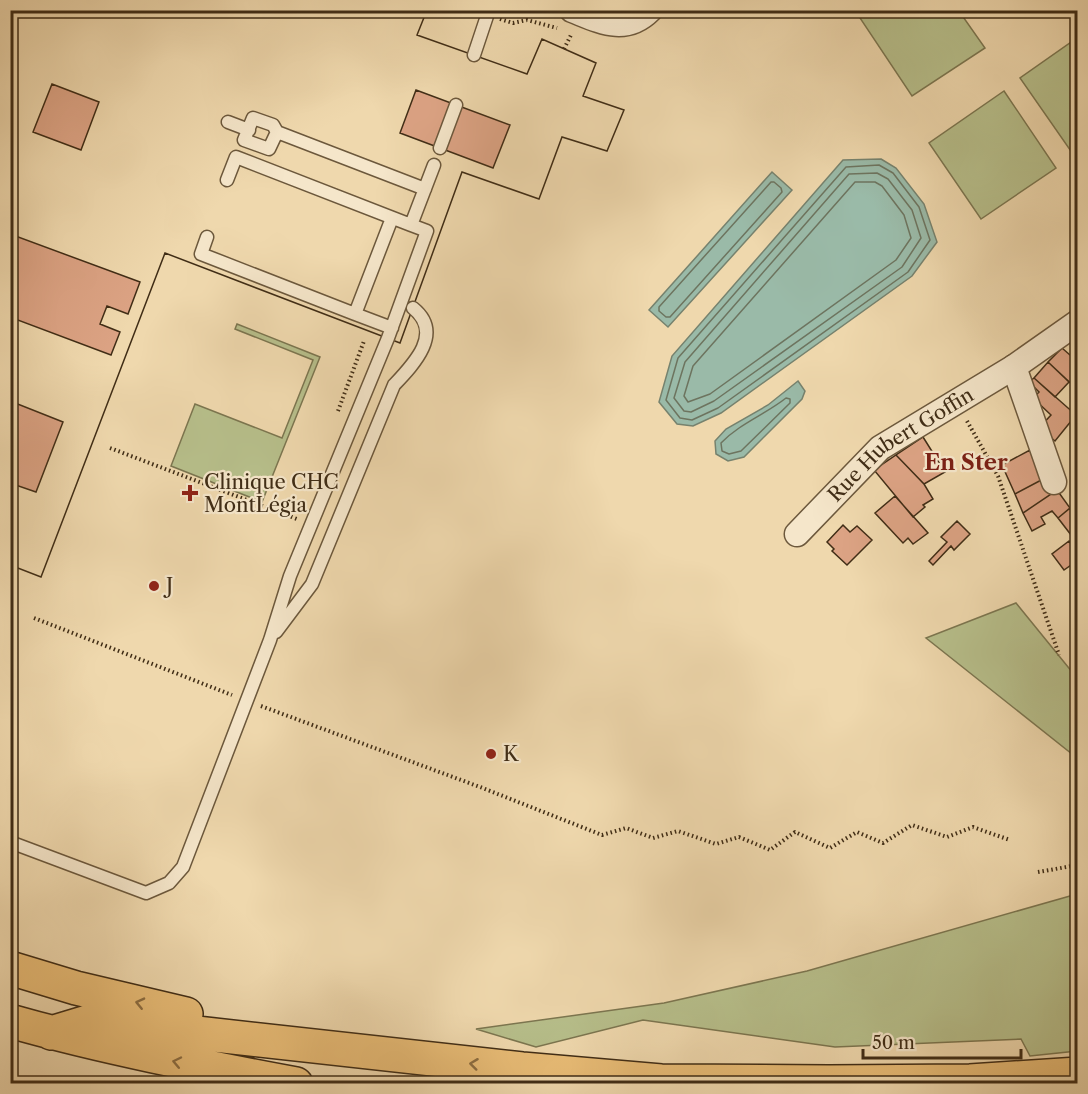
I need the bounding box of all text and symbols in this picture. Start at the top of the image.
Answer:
street label: Rue Hubert Goffin [823,382,978,507]
district label: En Ster [924,449,1008,476]
place label: Clinique CHC MontLégia [204,470,339,517]
marker: Clinique CHC MontLégia [181,484,199,502]
place label: J [163,574,173,598]
marker: J [147,579,161,593]
place label: K [503,742,520,766]
marker: K [484,747,498,761]
one-way arrow [135,997,145,1010]
scale bar [863,1022,1020,1060]
text: 50 m [872,1032,915,1054]
one-way arrow [172,1056,182,1069]
one-way arrow [469,1058,479,1070]

